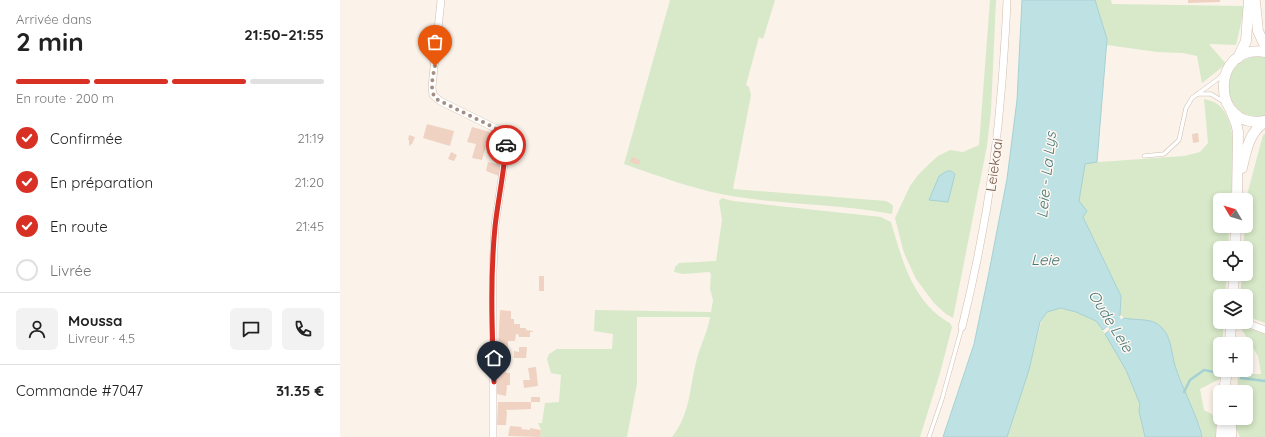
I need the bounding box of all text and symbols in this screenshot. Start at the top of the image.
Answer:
text: Arrivée dans [16,11,92,27]
text: 2 min [16,25,84,58]
text: 21:50–21:55 [244,25,324,44]
pin [418,25,452,66]
icon: bag [424,31,446,53]
text: En route · 200 m [16,90,114,106]
courier [486,125,526,165]
icon: check [16,127,38,149]
text: Confirmée [50,129,123,148]
text: 21:19 [297,130,324,146]
water label: Leie - La Lys [1032,130,1060,219]
icon: car [495,134,517,156]
street label: Leiekaai [981,137,1007,193]
icon: check [16,171,38,193]
text: En préparation [50,173,153,192]
text: 21:20 [295,174,324,190]
north arrow [1213,193,1253,233]
map controls [1213,193,1253,425]
icon: check [16,215,38,237]
text: En route [50,217,108,236]
text: 21:45 [296,218,324,234]
button: locate [1213,241,1253,281]
water label: Leie [1031,250,1060,269]
text: Livrée [50,261,92,280]
water label: Oude Leie [1084,286,1138,356]
button: layers [1213,289,1253,329]
button: person [16,308,58,350]
button: chat [230,308,272,350]
button: phone [282,308,324,350]
text: Moussa [68,311,122,330]
text: Livreur · 4.5 [68,330,135,346]
button: + [1213,337,1253,377]
pin [477,341,511,382]
icon: home [483,347,505,369]
text: Commande #7047 [16,381,143,400]
text: 31.35 € [276,381,324,400]
button: − [1213,385,1253,425]

